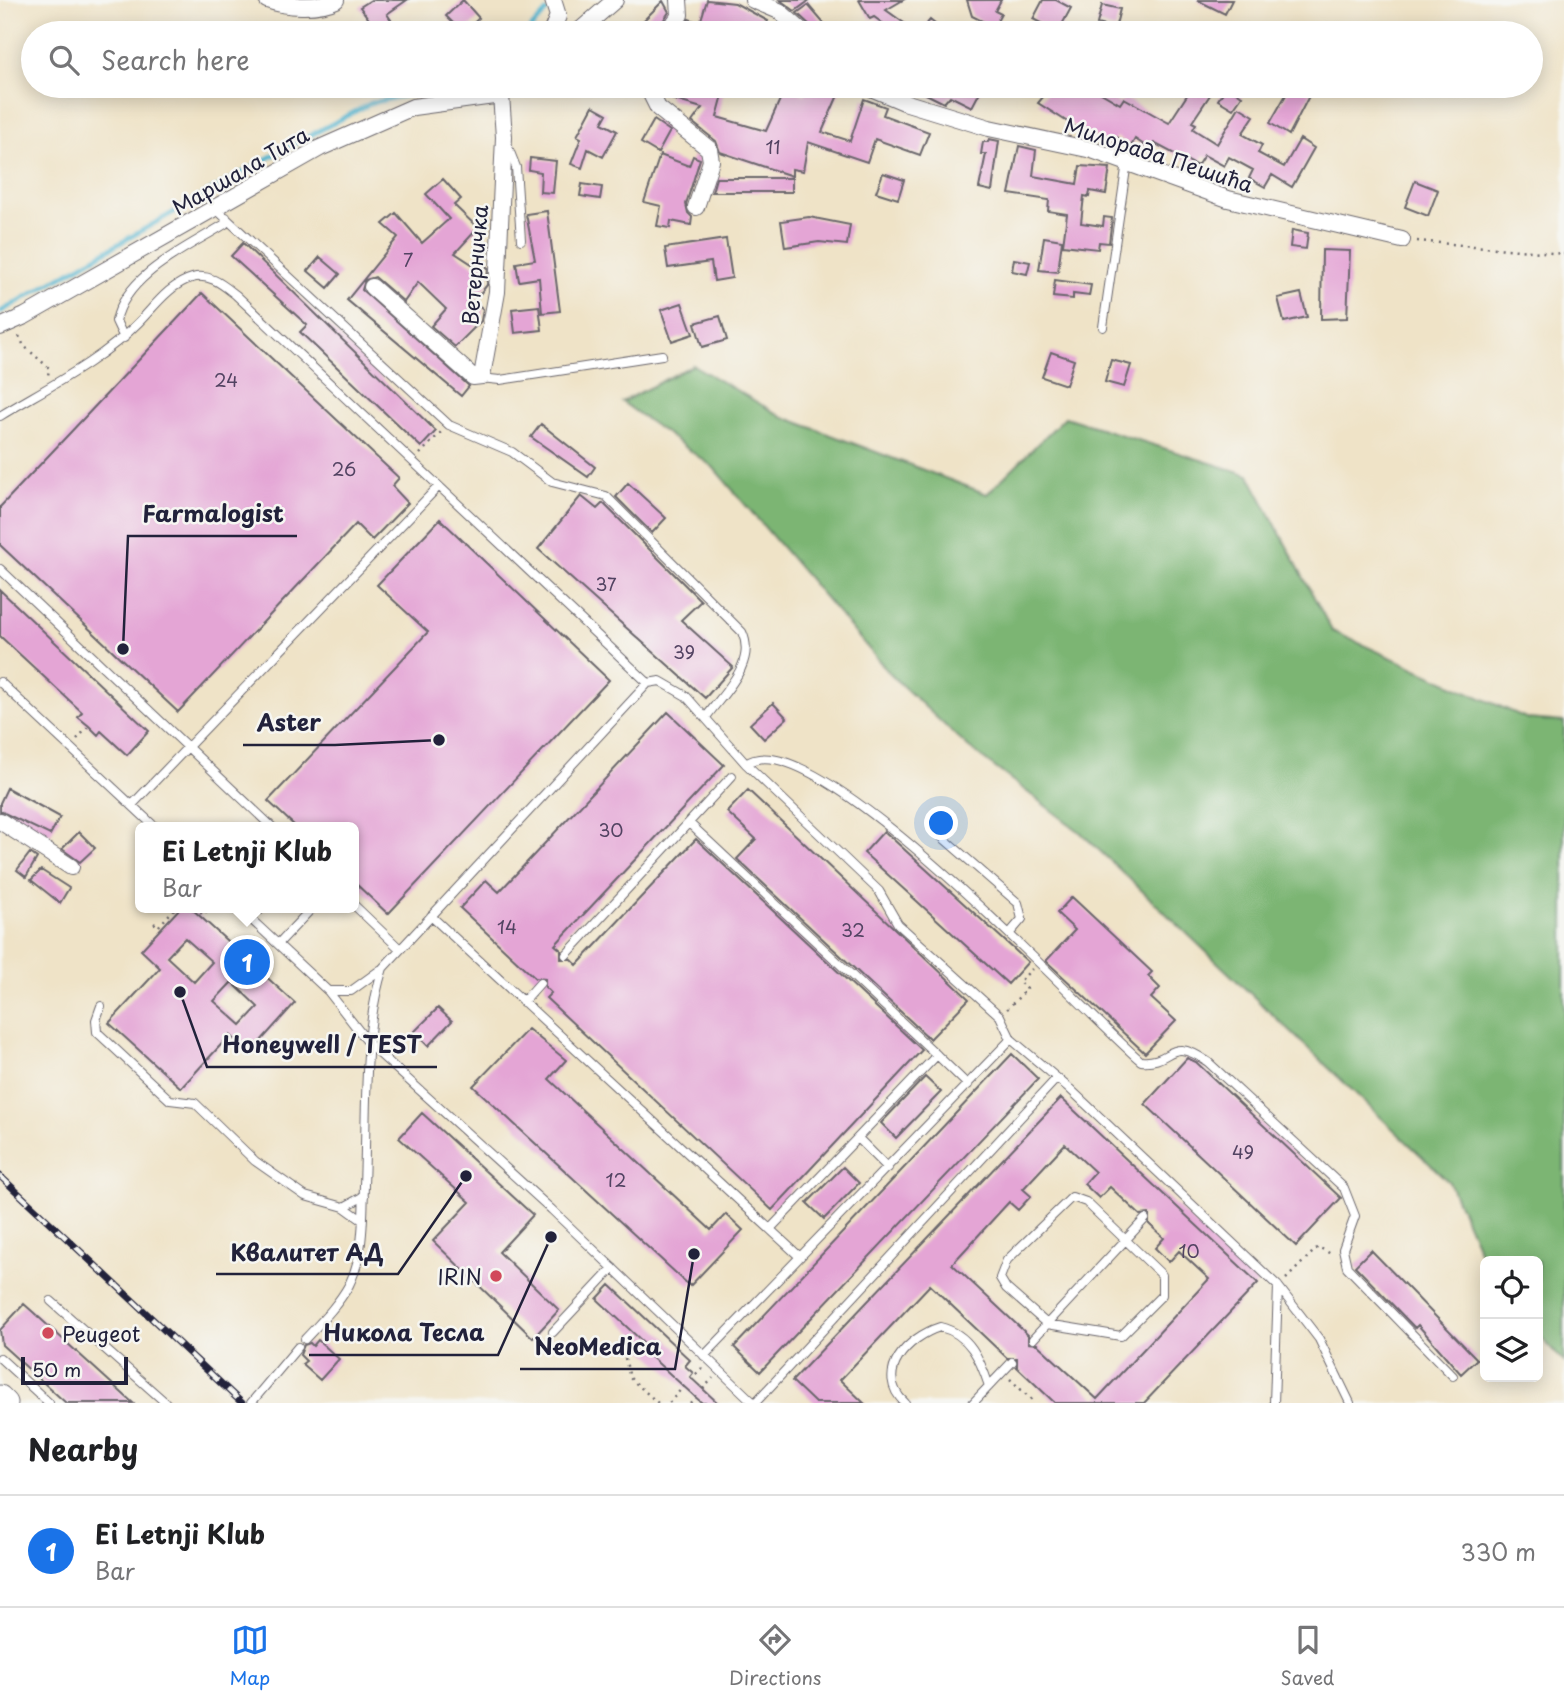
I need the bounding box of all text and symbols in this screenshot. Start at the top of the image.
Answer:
search box [21,21,1543,98]
text: Search here [101,40,250,79]
icon: search [45,41,83,79]
street label: Милорада Пешића [1060,108,1258,200]
street label: Маршала Тита [166,117,315,222]
house number: 11 [765,133,781,160]
street label: Ветерничка [453,203,495,327]
house number: 7 [403,246,413,273]
house number: 24 [214,366,238,393]
house number: 26 [332,455,356,482]
callout: Farmalogist [128,492,297,536]
text: Farmalogist [142,495,284,530]
house number: 37 [595,570,617,597]
house number: 39 [673,638,695,665]
callout: Aster [243,701,335,745]
text: Aster [256,704,321,739]
your location [924,806,958,840]
house number: 30 [598,816,624,843]
popup [135,822,359,913]
text: Ei Letnji Klub [162,831,332,870]
text: Bar [162,870,202,905]
house number: 14 [497,913,517,940]
house number: 32 [841,916,865,943]
pin: 1 [224,936,270,988]
callout: Honeywell / TEST [207,1023,437,1067]
text: Honeywell / TEST [222,1026,422,1061]
house number: 49 [1232,1138,1254,1165]
house number: 12 [606,1166,626,1193]
callout: Квалитет АД [216,1230,398,1274]
text: Квалитет АД [231,1234,384,1269]
house number: 10 [1178,1237,1200,1264]
map controls [1480,1256,1543,1382]
button: locate [1480,1256,1543,1319]
place label: IRIN [437,1260,482,1292]
marker: IRIN [488,1268,504,1284]
callout: Никола Тесла [309,1311,498,1355]
text: Никола Тесла [323,1314,485,1349]
place label: Peugeot [62,1317,140,1349]
button: layers [1480,1319,1543,1382]
marker: Peugeot [40,1325,56,1341]
callout: NeoMedica [520,1325,675,1369]
text: NeoMedica [535,1328,661,1363]
scale bar [21,1354,128,1386]
text: 50 m [32,1355,81,1383]
text: Nearby [28,1426,138,1471]
text: Ei Letnji Klub [95,1514,265,1553]
text: 1 [46,1534,57,1569]
text: 330 m [1460,1534,1536,1569]
text: Bar [95,1553,135,1588]
tab: Map [230,1621,270,1691]
tab: Directions [729,1621,822,1691]
tab: Saved [1281,1621,1334,1691]

